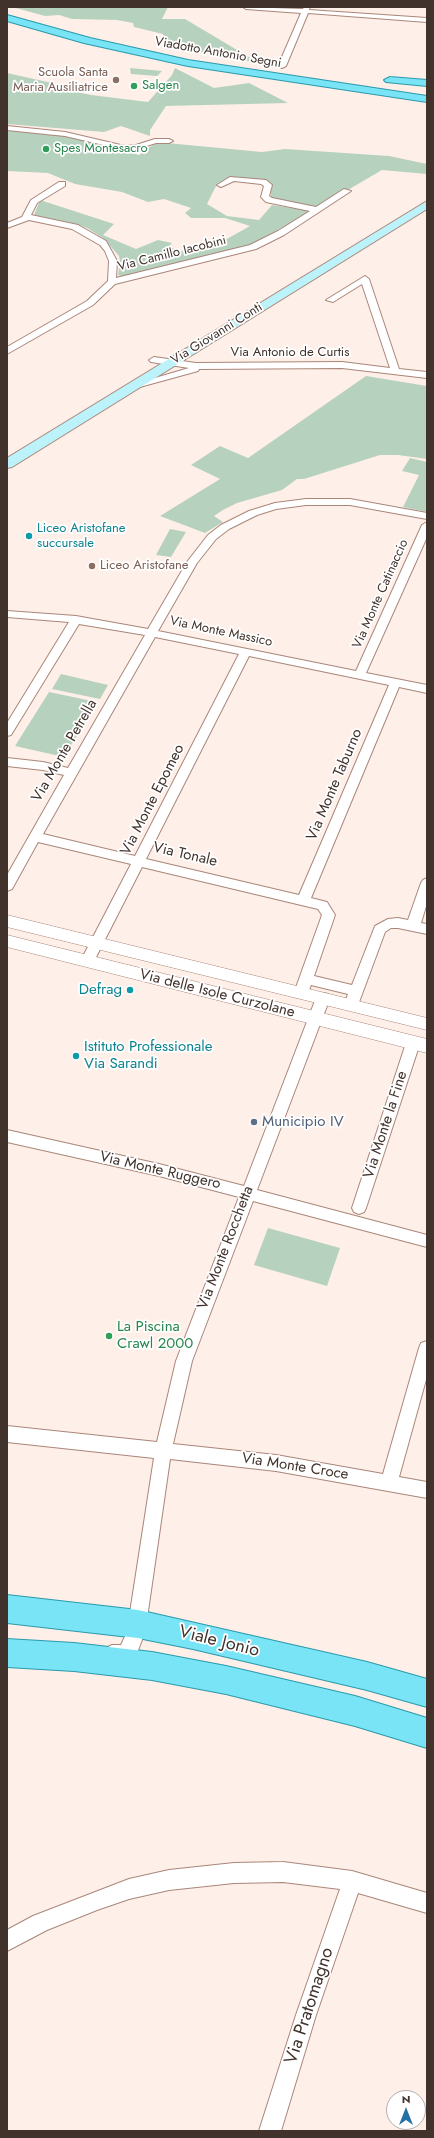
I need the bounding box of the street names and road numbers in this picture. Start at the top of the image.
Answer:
street label: Viadotto Antonio Segni [154,34,282,72]
street label: Via Camillo Iacobini [116,233,228,275]
street label: Via Giovanni Conti [168,300,266,368]
street label: Via Antonio de Curtis [231,345,349,361]
street label: Via Monte Catinaccio [350,537,412,651]
street label: Via Monte Massico [168,614,274,650]
street label: Via Monte Petrella [28,697,102,805]
street label: Via Monte Taburno [303,726,367,844]
street label: Via Monte Epomeo [117,741,189,859]
street label: Via Tonale [151,839,219,871]
street label: Via delle Isole Curzolane [138,966,296,1022]
street label: Via Monte la Fine [360,1069,412,1181]
street label: Via Monte Ruggero [98,1148,222,1194]
street label: Via Monte Rocchetta [194,1184,258,1312]
street label: Via Monte Croce [240,1450,350,1484]
street label: Viale Jonio [177,1622,261,1662]
street label: Via Pratomagno [281,1945,339,2067]

